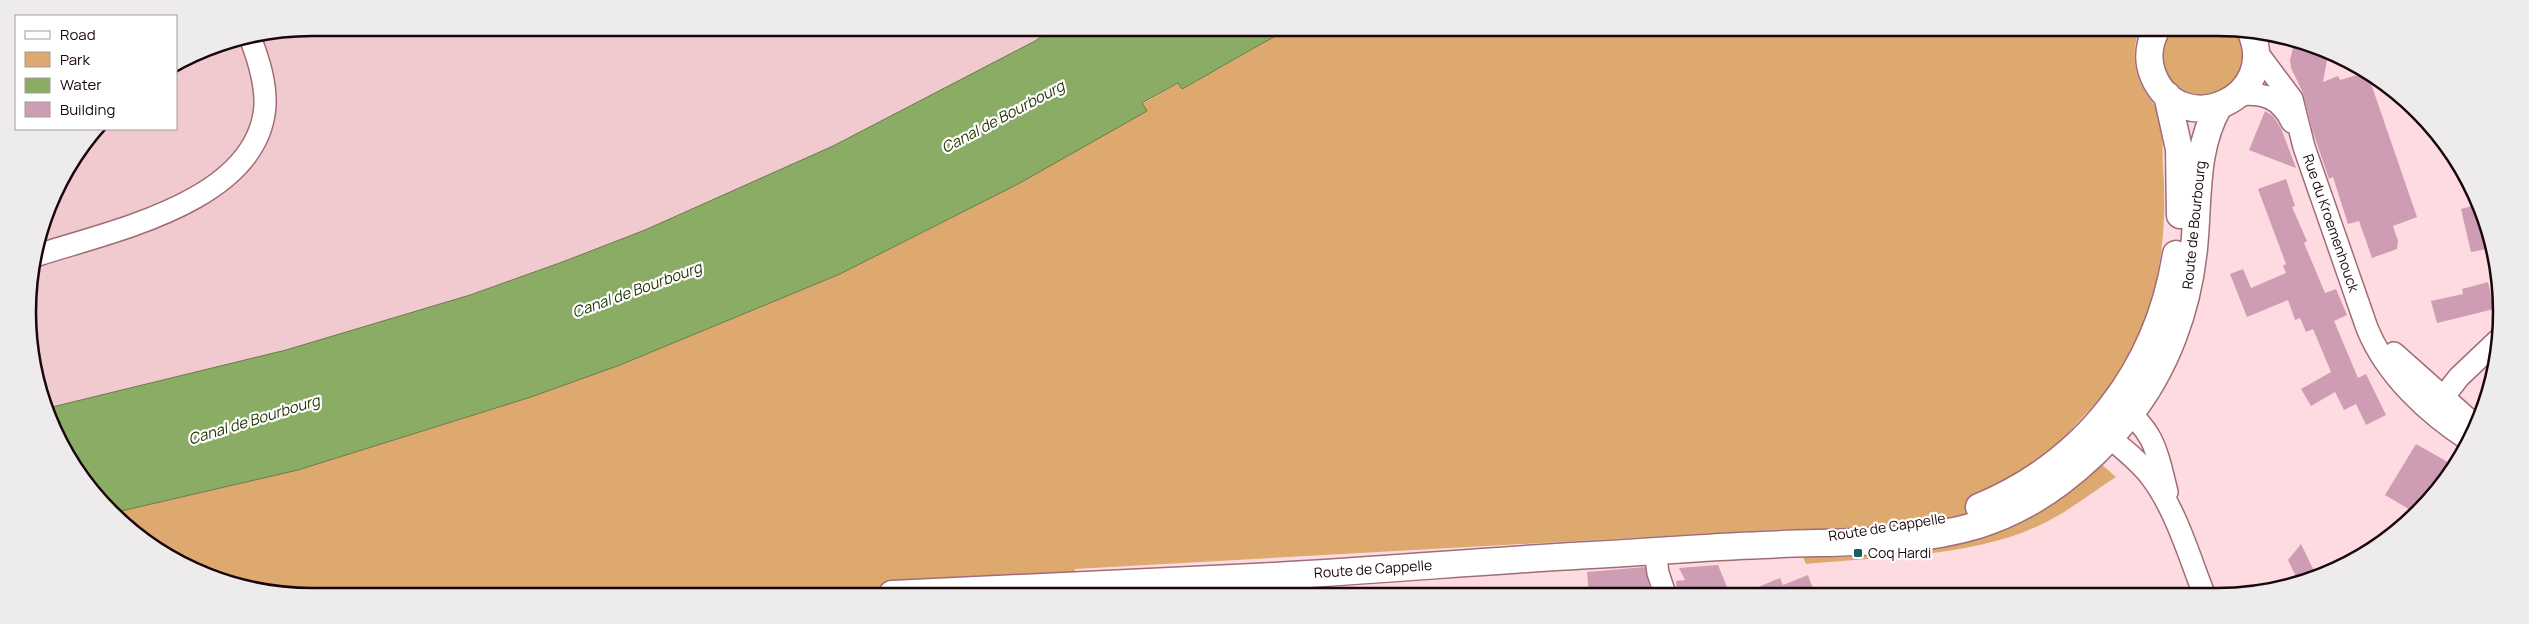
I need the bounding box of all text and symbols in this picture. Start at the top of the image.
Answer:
legend [15,15,178,130]
text: Road [60,24,96,45]
text: Park [60,49,90,70]
text: Water [60,74,102,95]
water label: Canal de Bourbourg [938,75,1069,158]
text: Building [60,99,115,120]
street label: Rue du Kroemenhouck [2299,151,2364,295]
street label: Route de Bourbourg [2177,160,2210,290]
water label: Canal de Bourbourg [569,256,706,323]
water label: Canal de Bourbourg [186,389,323,450]
street label: Route de Cappelle [1827,508,1947,545]
place label: Coq Hardi [1868,543,1931,562]
marker: Coq Hardi [1852,547,1864,559]
street label: Route de Cappelle [1313,555,1433,582]

